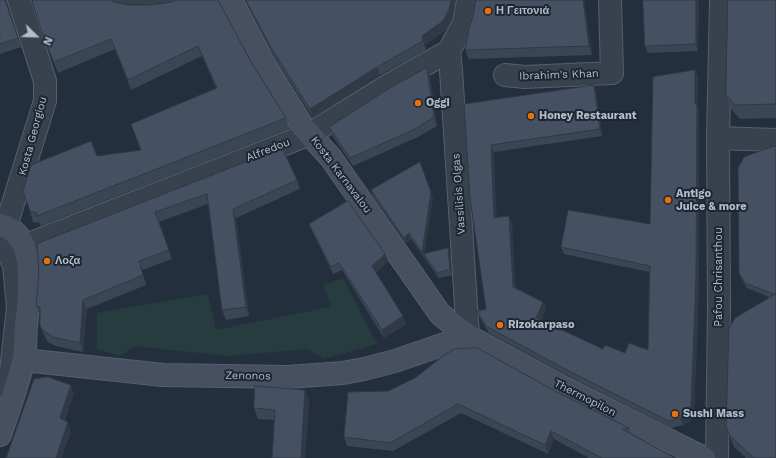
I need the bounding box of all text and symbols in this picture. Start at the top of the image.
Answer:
place label: Η Γειτονιά [496,4,549,18]
marker: Η Γειτονιά [483,6,493,16]
north arrow [16,16,56,56]
text: N [40,35,55,47]
street label: Ibrahim's Khan [519,67,599,83]
street label: Kosta Georgiou [16,95,50,177]
place label: Oggi [426,96,450,110]
marker: Oggi [413,98,423,108]
place label: Honey Restaurant [539,109,636,123]
marker: Honey Restaurant [526,111,536,121]
street label: Kosta Karnavalou [308,134,374,216]
street label: Alfredou [244,136,292,164]
street label: Vassilisis Olgas [450,153,468,235]
place label: Antigo Juice & more [676,187,747,213]
marker: Antigo Juice & more [663,195,673,205]
street label: Pafou Chrisanthou [712,227,726,327]
place label: Λοζα [55,254,80,268]
marker: Λοζα [42,256,52,266]
place label: Rizokarpaso [508,318,575,332]
marker: Rizokarpaso [495,320,505,330]
street label: Zenonos [225,369,271,383]
street label: Thermopilon [552,377,618,419]
place label: Sushi Mass [683,407,744,421]
marker: Sushi Mass [670,409,680,419]

